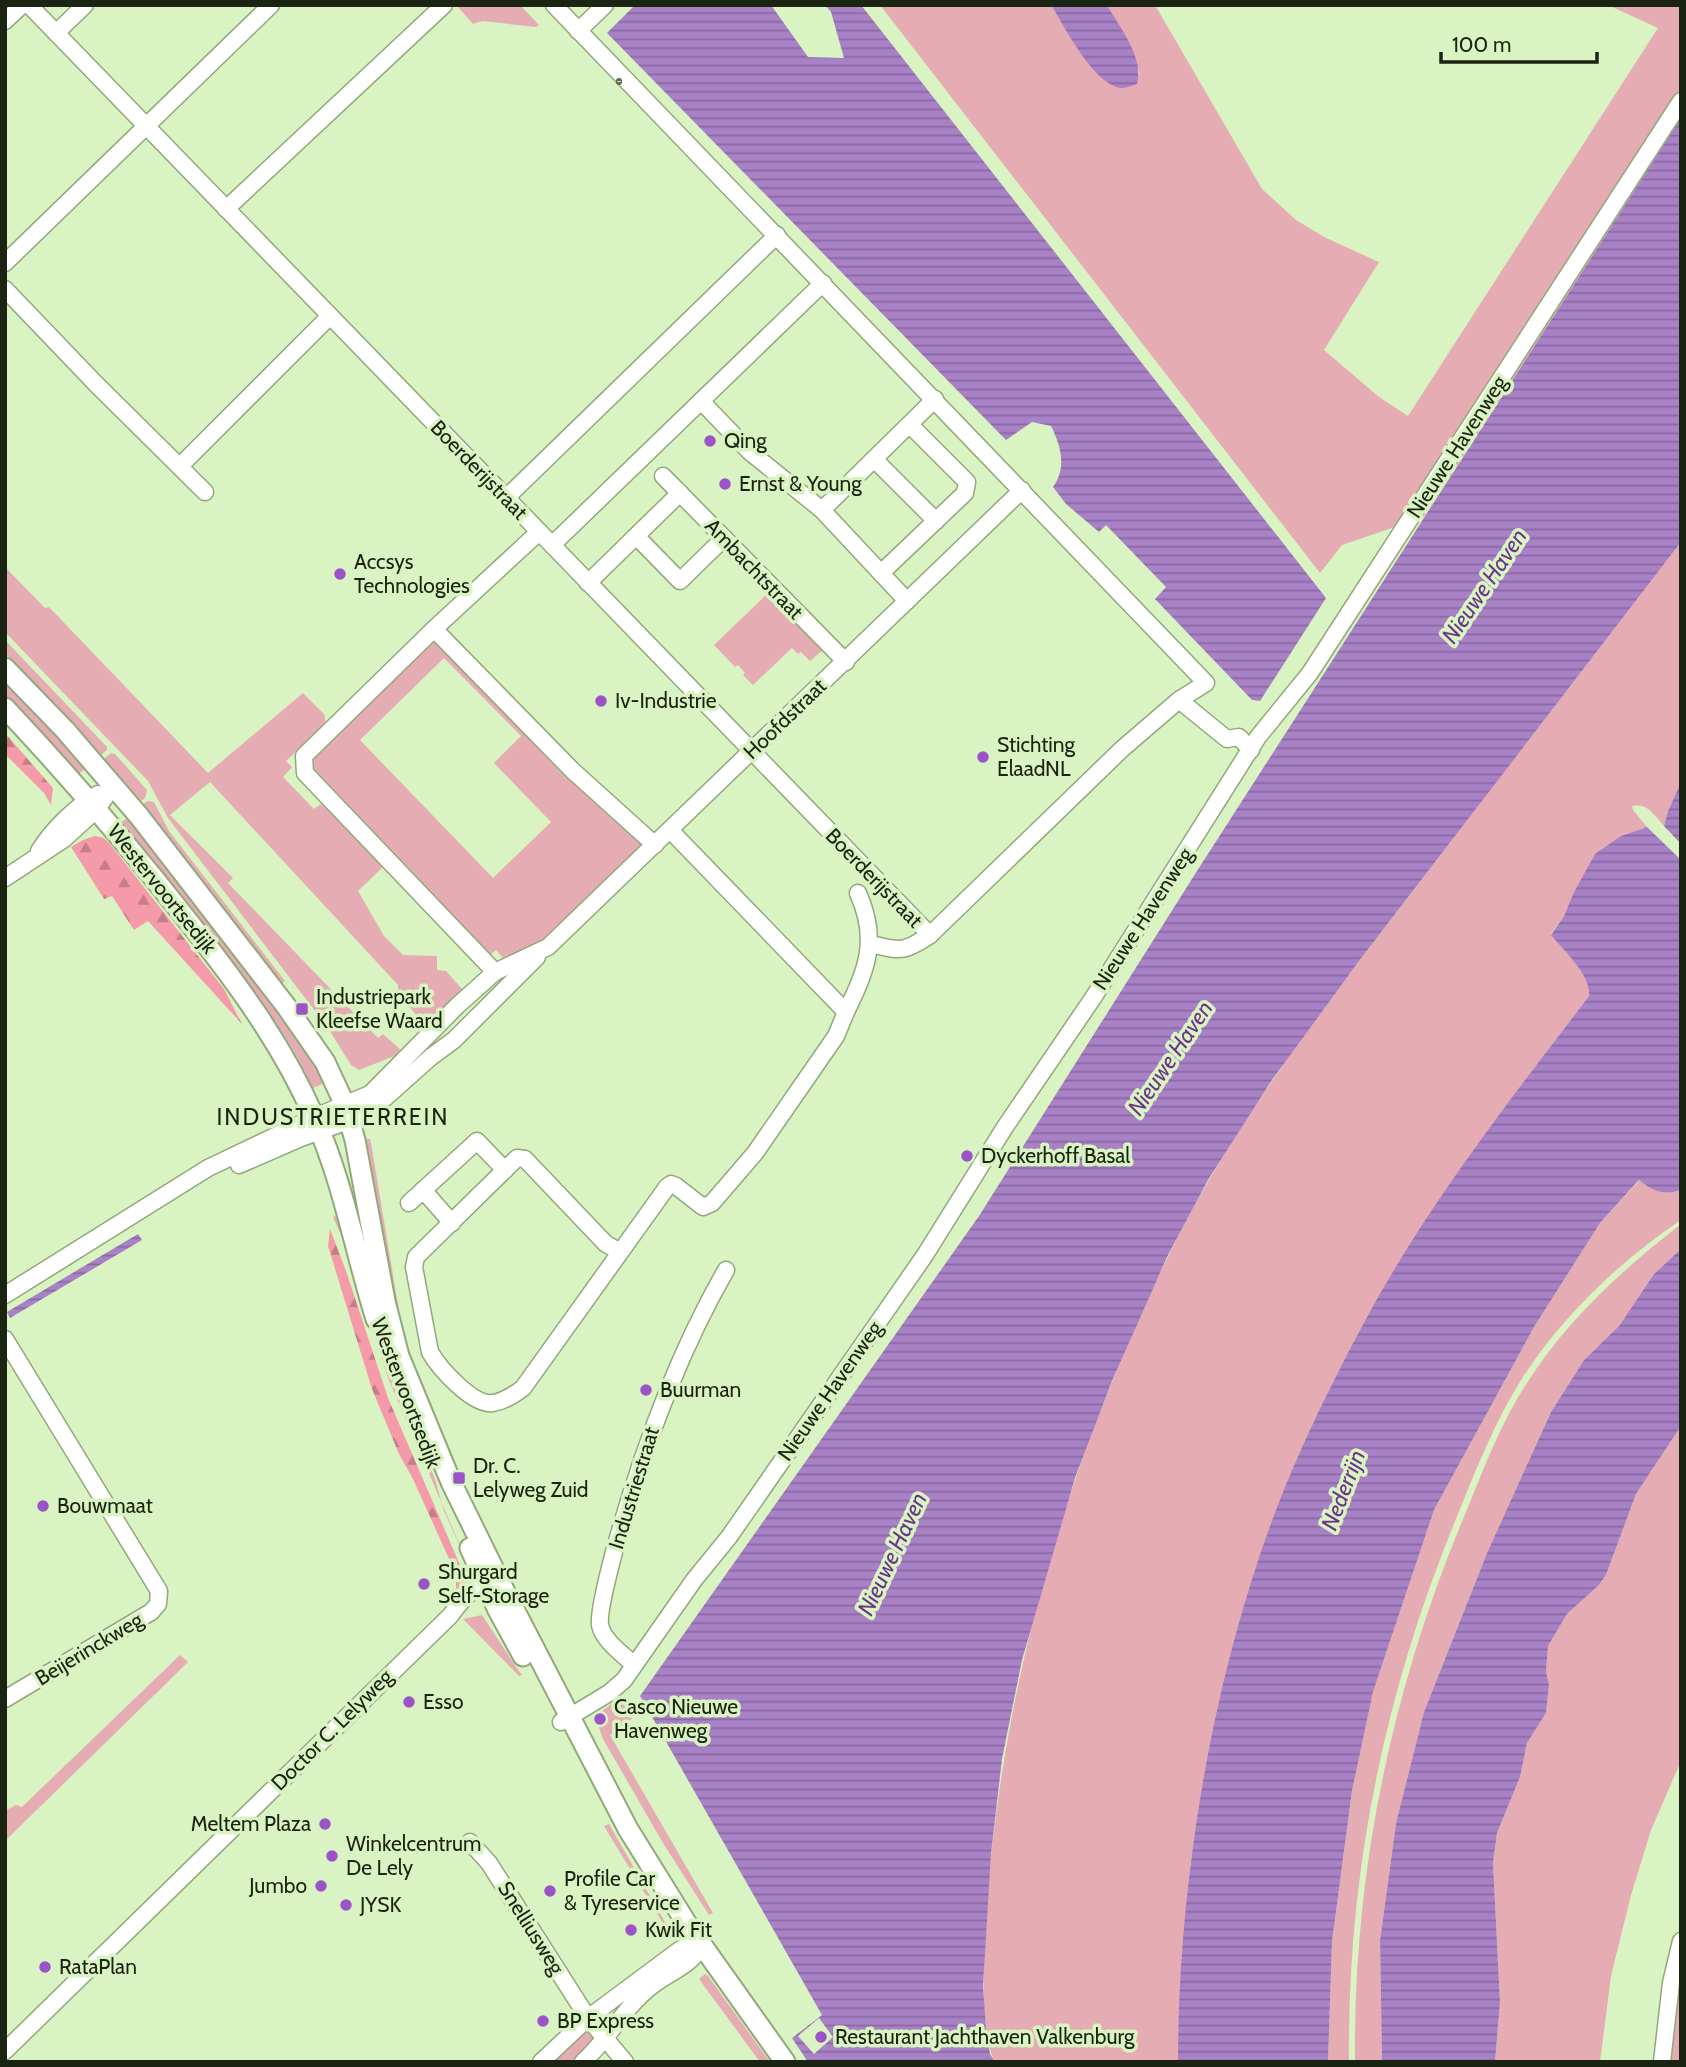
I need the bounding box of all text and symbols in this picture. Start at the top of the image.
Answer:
scale bar [1441,21,1597,65]
text: 100 m [1452,32,1511,57]
street label: Nieuwe Havenweg [1401,370,1512,523]
street label: Boerderijstraat [425,415,533,525]
place label: Qing [724,428,767,453]
marker: Qing [702,433,718,449]
place label: Ernst & Young [739,471,862,496]
marker: Ernst & Young [717,476,733,492]
street label: Ambachtstraat [700,513,809,624]
water label: Nieuwe Haven [1435,523,1533,649]
place label: Accsys Technologies [354,549,470,598]
marker: Accsys Technologies [332,566,348,582]
street label: Hoofdstraat [738,673,831,764]
place label: Iv-Industrie [615,688,717,713]
marker: Iv-Industrie [593,693,609,709]
place label: Stichting ElaadNL [997,732,1075,781]
marker: Stichting ElaadNL [975,749,991,765]
street label: Westervoortsedijk [102,819,223,960]
street label: Boerderijstraat [820,823,928,933]
street label: Nieuwe Havenweg [1087,842,1198,995]
place label: Industriepark Kleefse Waard [316,984,443,1033]
water label: Nieuwe Haven [1121,995,1219,1121]
marker: Industriepark Kleefse Waard [294,1001,310,1017]
district label: INDUSTRIETERREIN [216,1103,450,1131]
place label: Dyckerhoff Basal [981,1143,1130,1168]
marker: Dyckerhoff Basal [959,1148,975,1164]
street label: Westervoortsedijk [365,1314,447,1473]
street label: Nieuwe Havenweg [772,1316,887,1465]
place label: Buurman [660,1377,741,1402]
marker: Buurman [638,1382,654,1398]
street label: Industriestraat [603,1424,664,1552]
water label: Nederrijn [1315,1446,1371,1534]
place label: Dr. C. Lelyweg Zuid [473,1453,589,1502]
marker: Dr. C. Lelyweg Zuid [451,1470,467,1486]
water label: Nieuwe Haven [851,1488,933,1620]
place label: Bouwmaat [57,1493,153,1518]
marker: Bouwmaat [35,1498,51,1514]
place label: Shurgard Self-Storage [438,1559,550,1608]
marker: Shurgard Self-Storage [416,1576,432,1592]
street label: Beijerinckweg [30,1606,148,1691]
street label: Doctor C. Lelyweg [266,1664,398,1795]
place label: Esso [423,1689,463,1714]
marker: Esso [401,1694,417,1710]
place label: Casco Nieuwe Havenweg [614,1694,738,1743]
marker: Casco Nieuwe Havenweg [592,1711,608,1727]
place label: Meltem Plaza [191,1811,311,1836]
marker: Meltem Plaza [317,1816,333,1832]
place label: Winkelcentrum De Lely [346,1831,481,1880]
marker: Winkelcentrum De Lely [324,1848,340,1864]
place label: Profile Car & Tyreservice [564,1866,680,1915]
place label: Jumbo [248,1873,307,1898]
street label: Snelliusweg [493,1877,570,1979]
marker: Jumbo [313,1878,329,1894]
marker: Profile Car & Tyreservice [542,1883,558,1899]
place label: JYSK [359,1892,402,1917]
marker: JYSK [338,1897,354,1913]
place label: Kwik Fit [645,1917,712,1942]
marker: Kwik Fit [623,1922,639,1938]
place label: RataPlan [59,1954,137,1979]
marker: RataPlan [37,1959,53,1975]
place label: BP Express [557,2008,654,2033]
marker: BP Express [535,2013,551,2029]
place label: Restaurant Jachthaven Valkenburg [835,2024,1135,2049]
marker: Restaurant Jachthaven Valkenburg [813,2029,829,2045]

